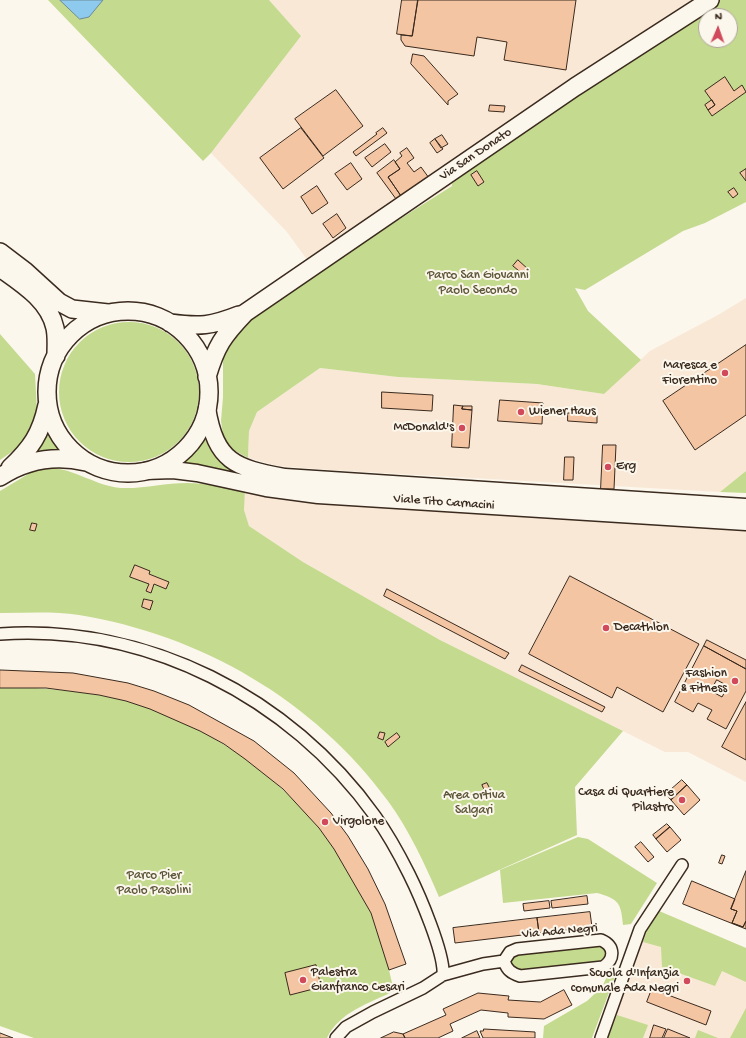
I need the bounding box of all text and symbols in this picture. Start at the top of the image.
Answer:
north arrow [698,8,738,48]
text: N [715,11,722,23]
street label: Via San Donato [437,125,515,185]
park label: Parco San Giovanni Paolo Secondo [427,268,529,299]
place label: Maresca e Fiorentino [662,358,717,389]
marker: Maresca e Fiorentino [720,368,730,378]
place label: Wiener Haus [529,404,596,420]
marker: Wiener Haus [516,407,526,417]
place label: McDonald's [393,420,454,436]
marker: McDonald's [457,423,467,433]
place label: Erg [616,459,636,475]
marker: Erg [603,462,613,472]
street label: Viale Tito Carnacini [393,492,495,514]
place label: Decathlon [614,620,669,636]
marker: Decathlon [601,623,611,633]
place label: Fashion & Fitness [681,666,727,697]
marker: Fashion & Fitness [730,676,740,686]
place label: Casa di Quartiere Pilastro [578,785,674,816]
park label: Area ortiva Salgari [443,788,505,819]
marker: Casa di Quartiere Pilastro [677,795,687,805]
place label: Virgolone [333,814,384,830]
marker: Virgolone [320,817,330,827]
park label: Parco Pier Paolo Pasolini [117,868,191,899]
street label: Via Ada Negri [521,921,599,943]
place label: Palestra Gianfranco Cesari [311,965,405,996]
place label: Scuola d'Infanzia comunale Ada Negri [571,966,679,997]
marker: Palestra Gianfranco Cesari [298,975,308,985]
marker: Scuola d'Infanzia comunale Ada Negri [682,976,692,986]

